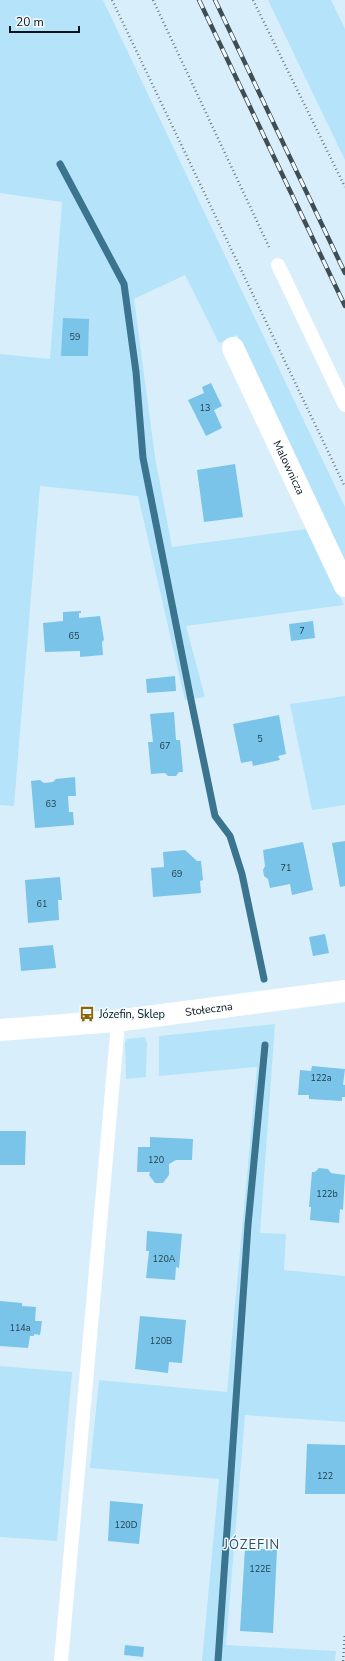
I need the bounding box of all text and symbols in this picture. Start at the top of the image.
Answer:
scale bar [10,8,79,34]
text: 20 m [16,14,44,30]
house number: 59 [70,331,80,343]
house number: 13 [200,402,210,414]
street label: Malownicza [270,438,309,497]
house number: 7 [299,625,305,637]
house number: 65 [69,630,79,642]
house number: 5 [257,733,263,745]
house number: 67 [160,740,170,752]
house number: 63 [46,798,56,810]
house number: 71 [281,862,291,874]
house number: 69 [172,868,182,880]
house number: 61 [37,898,47,910]
street label: Stołeczna [184,998,234,1019]
bus stop icon: Józefin, Sklep [78,1005,96,1023]
place label: Józefin, Sklep [98,1007,165,1022]
house number: 122a [311,1072,332,1084]
house number: 120 [148,1154,164,1166]
house number: 122b [316,1188,338,1200]
house number: 120A [153,1253,176,1265]
house number: 114a [10,1322,31,1334]
house number: 120B [150,1335,172,1347]
house number: 122 [317,1470,333,1482]
house number: 120D [115,1519,138,1531]
district label: JÓZEFIN [223,1535,280,1554]
house number: 122E [249,1563,271,1575]

